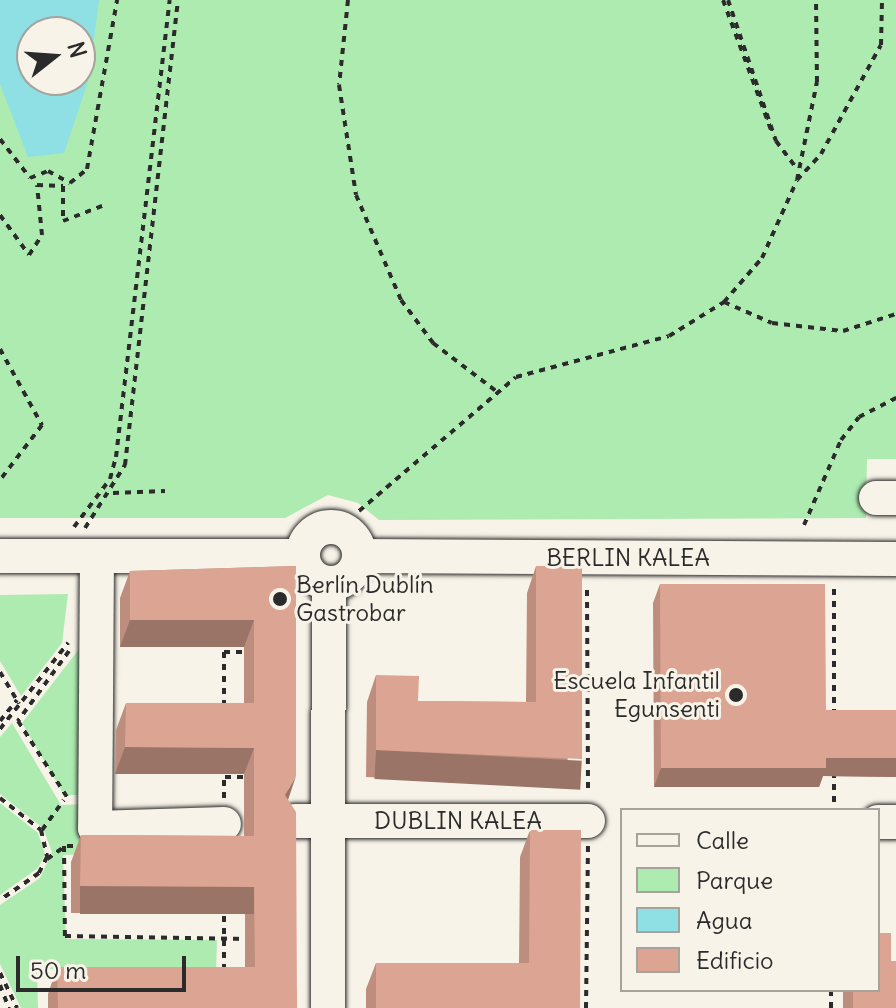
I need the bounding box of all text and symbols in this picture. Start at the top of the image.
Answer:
north arrow [16,16,96,96]
text: N [61,38,93,61]
street label: BERLIN KALEA [546,544,710,572]
place label: Berlín Dublín Gastrobar [296,571,434,627]
marker: Berlín Dublín Gastrobar [271,590,289,608]
place label: Escuela Infantil Egunsenti [553,667,720,723]
marker: Escuela Infantil Egunsenti [727,686,745,704]
street label: DUBLIN KALEA [374,807,542,835]
legend [620,808,880,992]
text: Calle [696,825,749,855]
text: Parque [696,865,773,895]
text: Agua [696,905,752,935]
scale bar [20,940,190,990]
text: Edificio [696,945,774,975]
text: 50 m [30,955,86,985]

